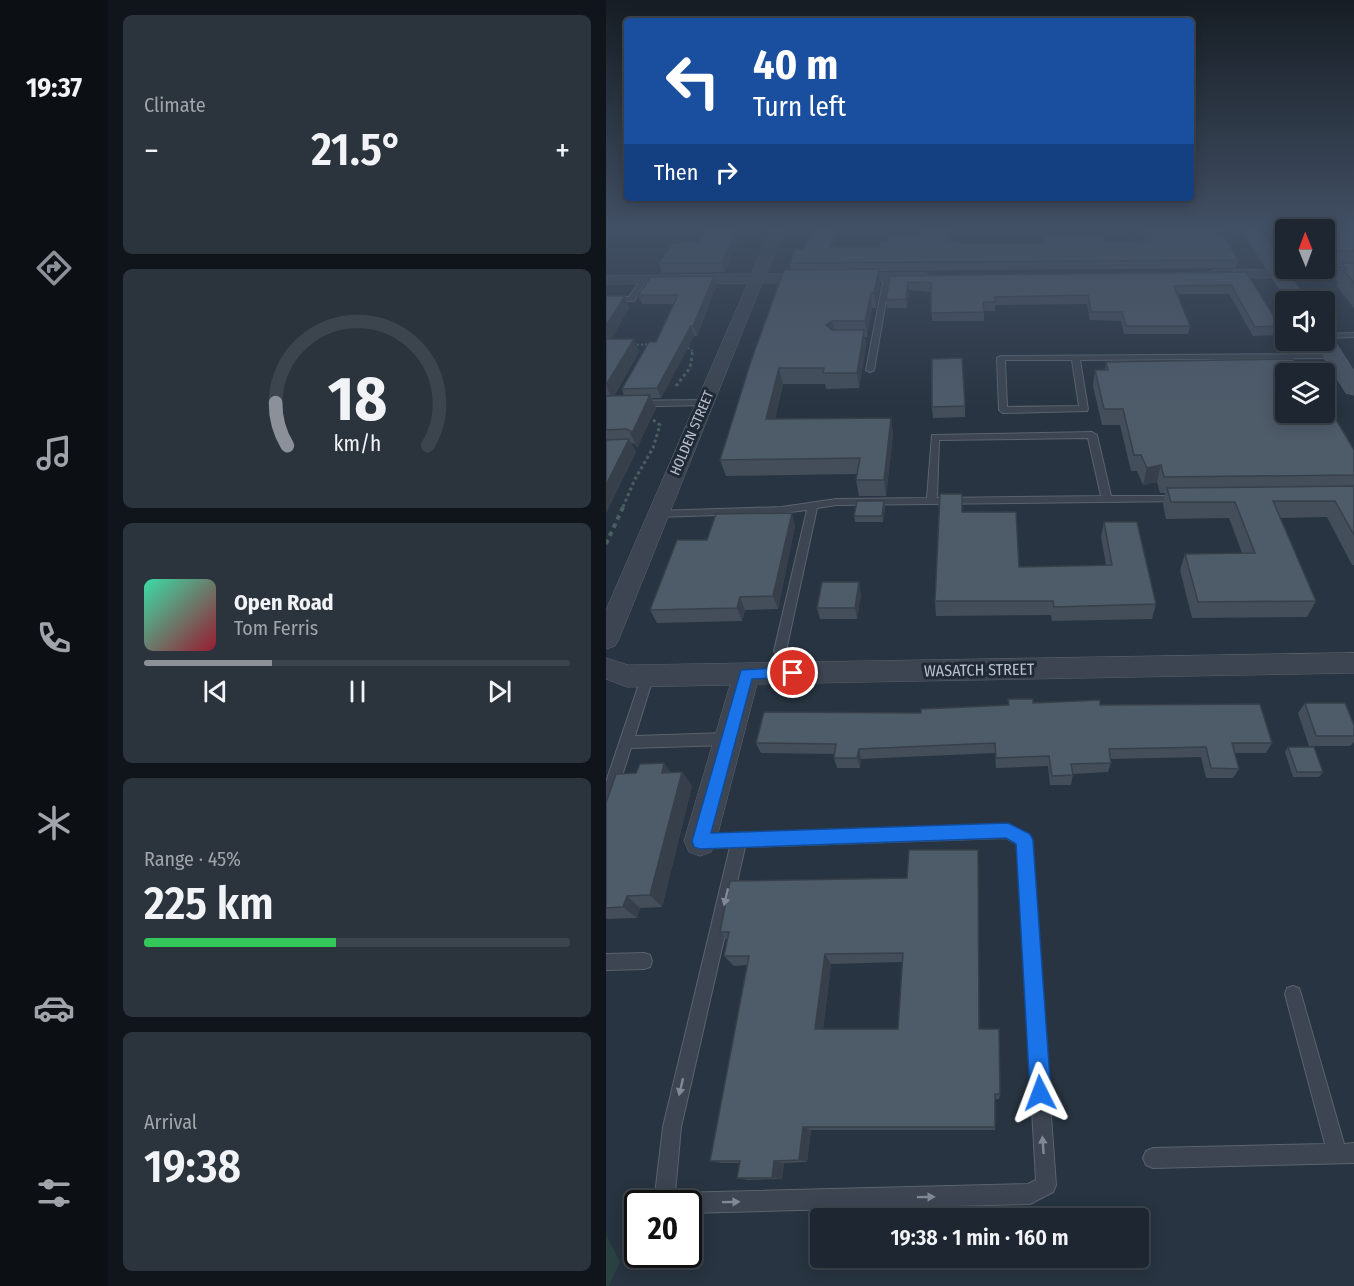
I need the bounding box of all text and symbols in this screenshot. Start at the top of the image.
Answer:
text: 40 m [753,40,838,90]
icon: left [654,42,732,120]
text: 19:37 [26,72,82,104]
text: Turn left [753,91,846,123]
text: Climate [144,93,206,117]
text: 21.5° [311,123,403,177]
text: − [144,131,159,171]
text: + [555,131,570,171]
icon: right [710,156,743,189]
text: Then [654,159,698,186]
north arrow [1275,219,1335,279]
map controls [1275,219,1335,423]
icon: directions [33,247,75,289]
button: sound [1275,291,1335,351]
text: 18 [327,362,387,437]
button: layers [1275,363,1335,423]
street label: HOLDEN STREET [667,388,718,478]
text: km/h [333,431,381,457]
icon: music [33,432,75,474]
text: Open Road [234,589,334,616]
text: Tom Ferris [234,616,318,640]
icon: phone [33,617,75,659]
pin [767,647,818,698]
icon: arrive [776,656,809,689]
street label: WASATCH STREET [924,660,1035,680]
icon: previous [199,675,232,708]
icon: pause [341,675,374,708]
icon: next [483,675,516,708]
icon: climate [33,802,75,844]
text: Range · 45% [144,847,241,871]
text: 225 km [144,877,274,931]
one-way arrow [720,887,730,906]
icon: car [33,987,75,1029]
position arrow [1008,1061,1072,1125]
one-way arrow [676,1077,686,1096]
text: Arrival [144,1110,197,1134]
one-way arrow [1039,1136,1048,1155]
text: 19:38 [144,1140,241,1194]
icon: filters [33,1172,75,1214]
speed limit sign: 20 [624,1190,702,1268]
one-way arrow [916,1192,935,1201]
one-way arrow [721,1197,740,1206]
text: 19:38 · 1 min · 160 m [890,1224,1069,1251]

